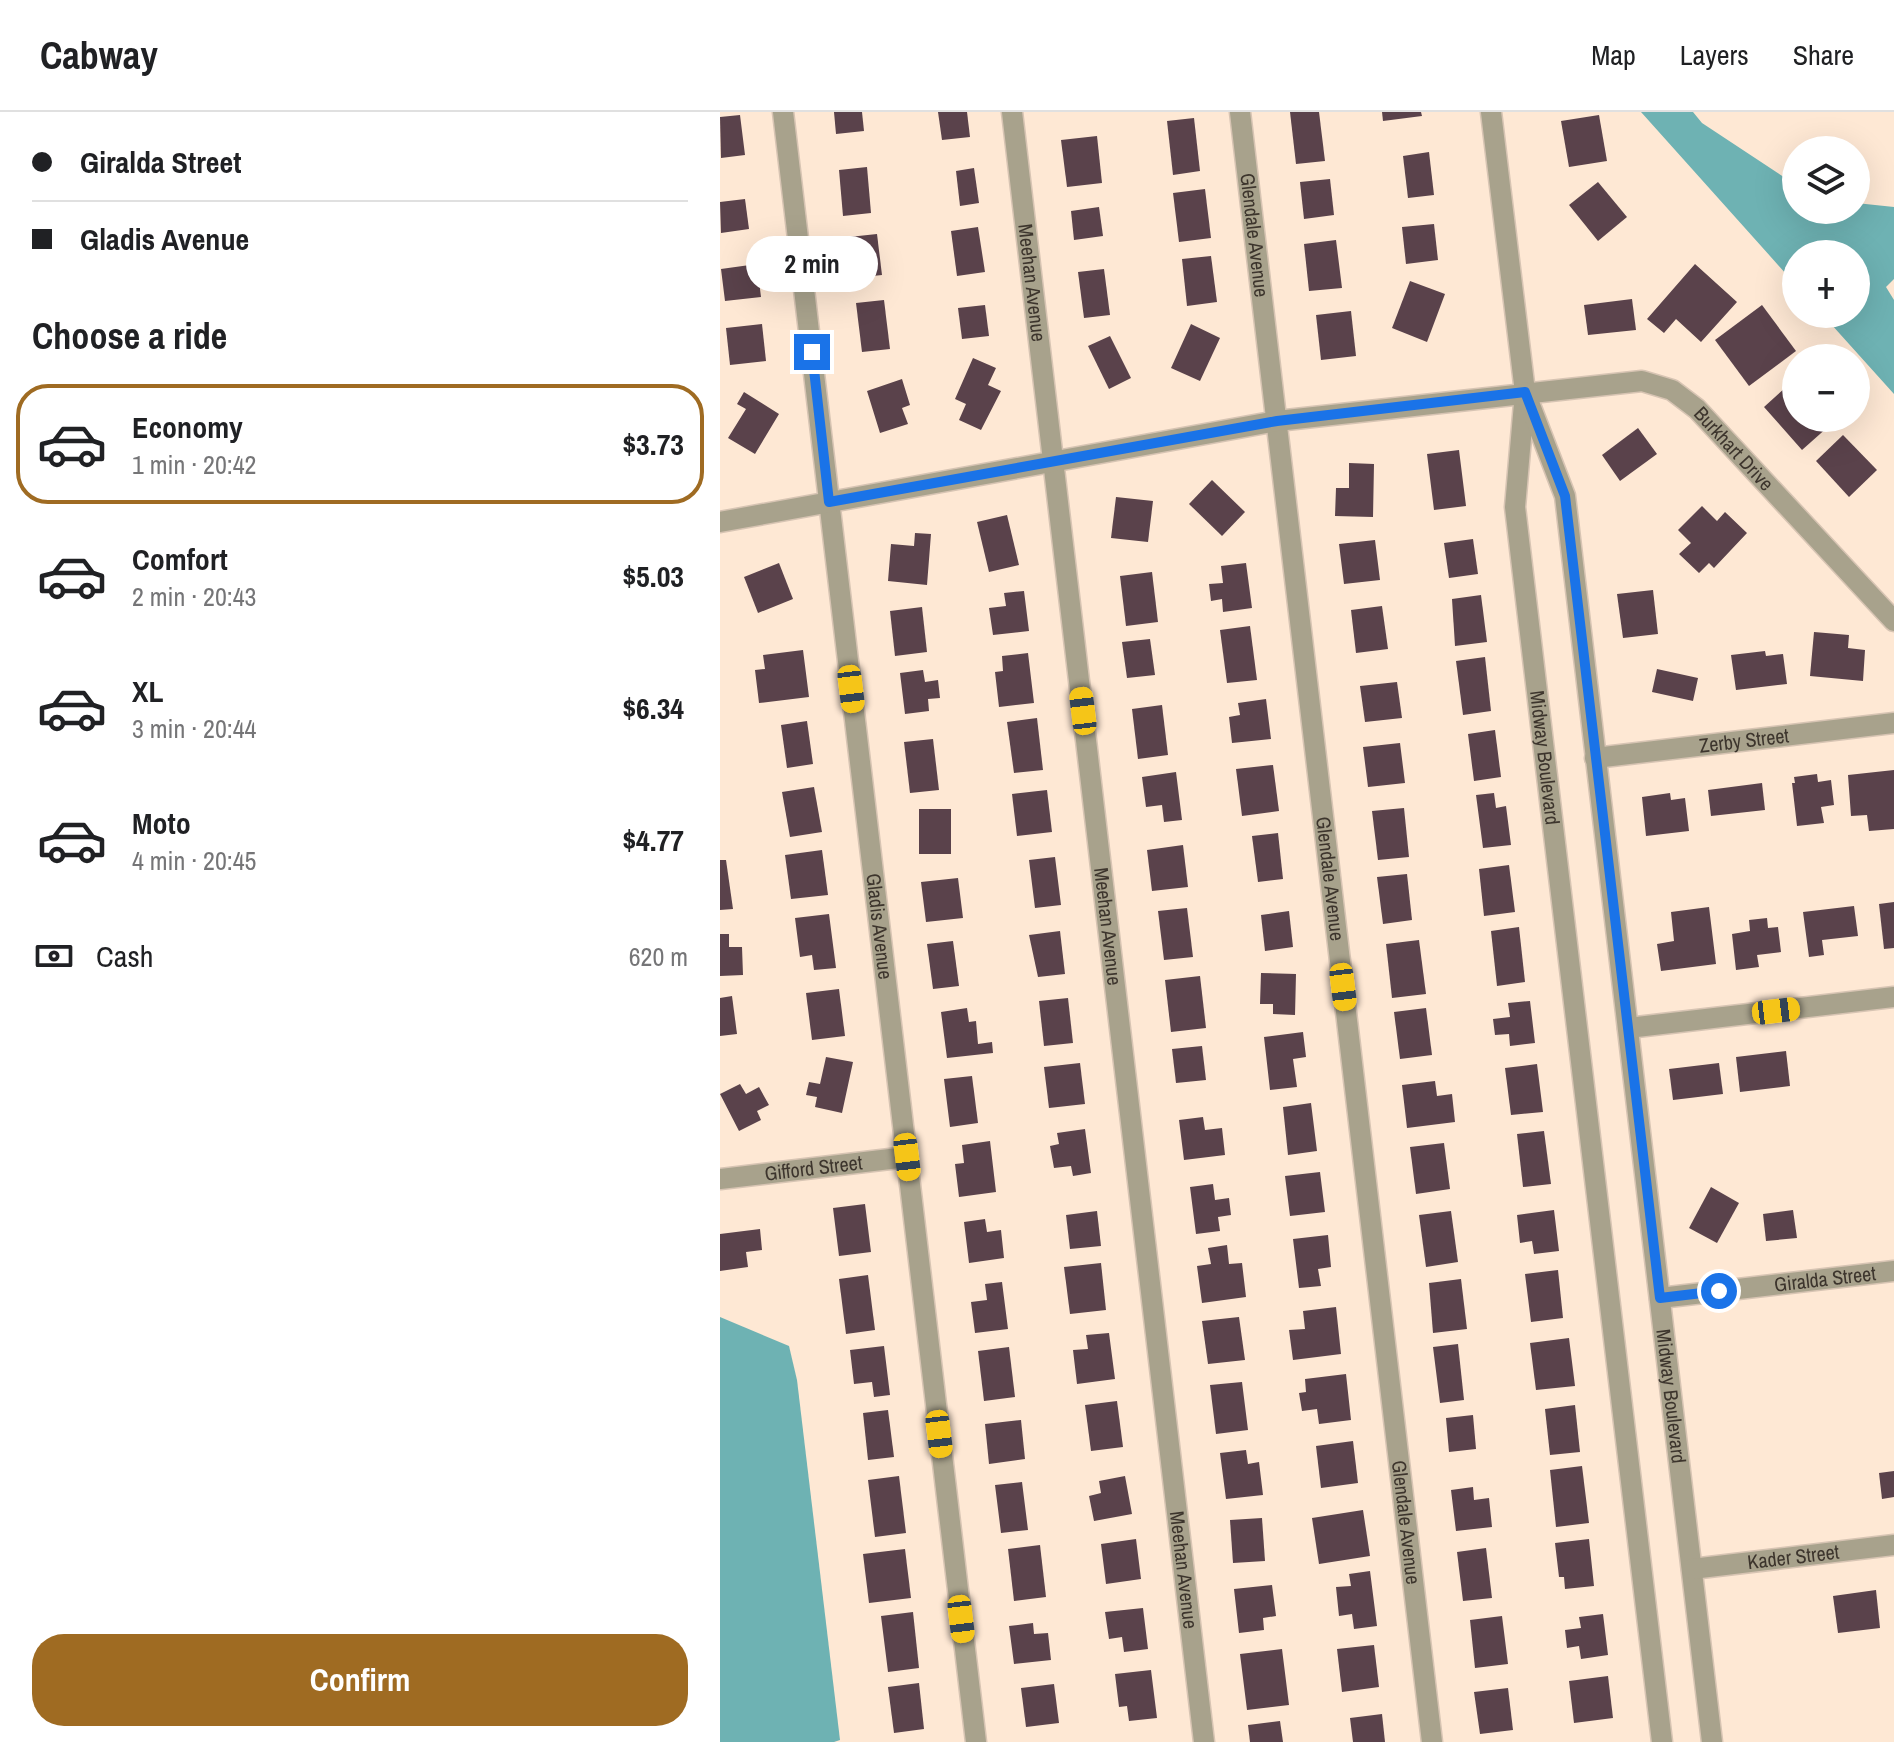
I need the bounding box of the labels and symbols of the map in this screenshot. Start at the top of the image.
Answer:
street label: Glendale Avenue [1234,172,1276,299]
street label: Meehan Avenue [1012,222,1053,343]
callout: 2 min [746,236,878,292]
route end [794,334,830,370]
street label: Burkhart Drive [1688,400,1780,496]
car [836,664,866,714]
car [1068,686,1098,736]
street label: Midway Boulevard [1524,689,1567,826]
street label: Zerby Street [1698,721,1791,759]
street label: Glendale Avenue [1310,815,1352,942]
street label: Meehan Avenue [1088,866,1129,987]
street label: Gladis Avenue [860,872,900,981]
car [1328,962,1358,1012]
car [1751,996,1801,1026]
car [892,1132,922,1182]
street label: Gifford Street [763,1148,864,1187]
street label: Giralda Street [1773,1259,1878,1298]
route start [1701,1273,1737,1309]
street label: Midway Boulevard [1650,1328,1693,1465]
car [924,1409,954,1459]
street label: Glendale Avenue [1386,1459,1427,1586]
street label: Meehan Avenue [1164,1510,1205,1630]
street label: Kader Street [1746,1538,1841,1575]
car [946,1594,976,1644]

